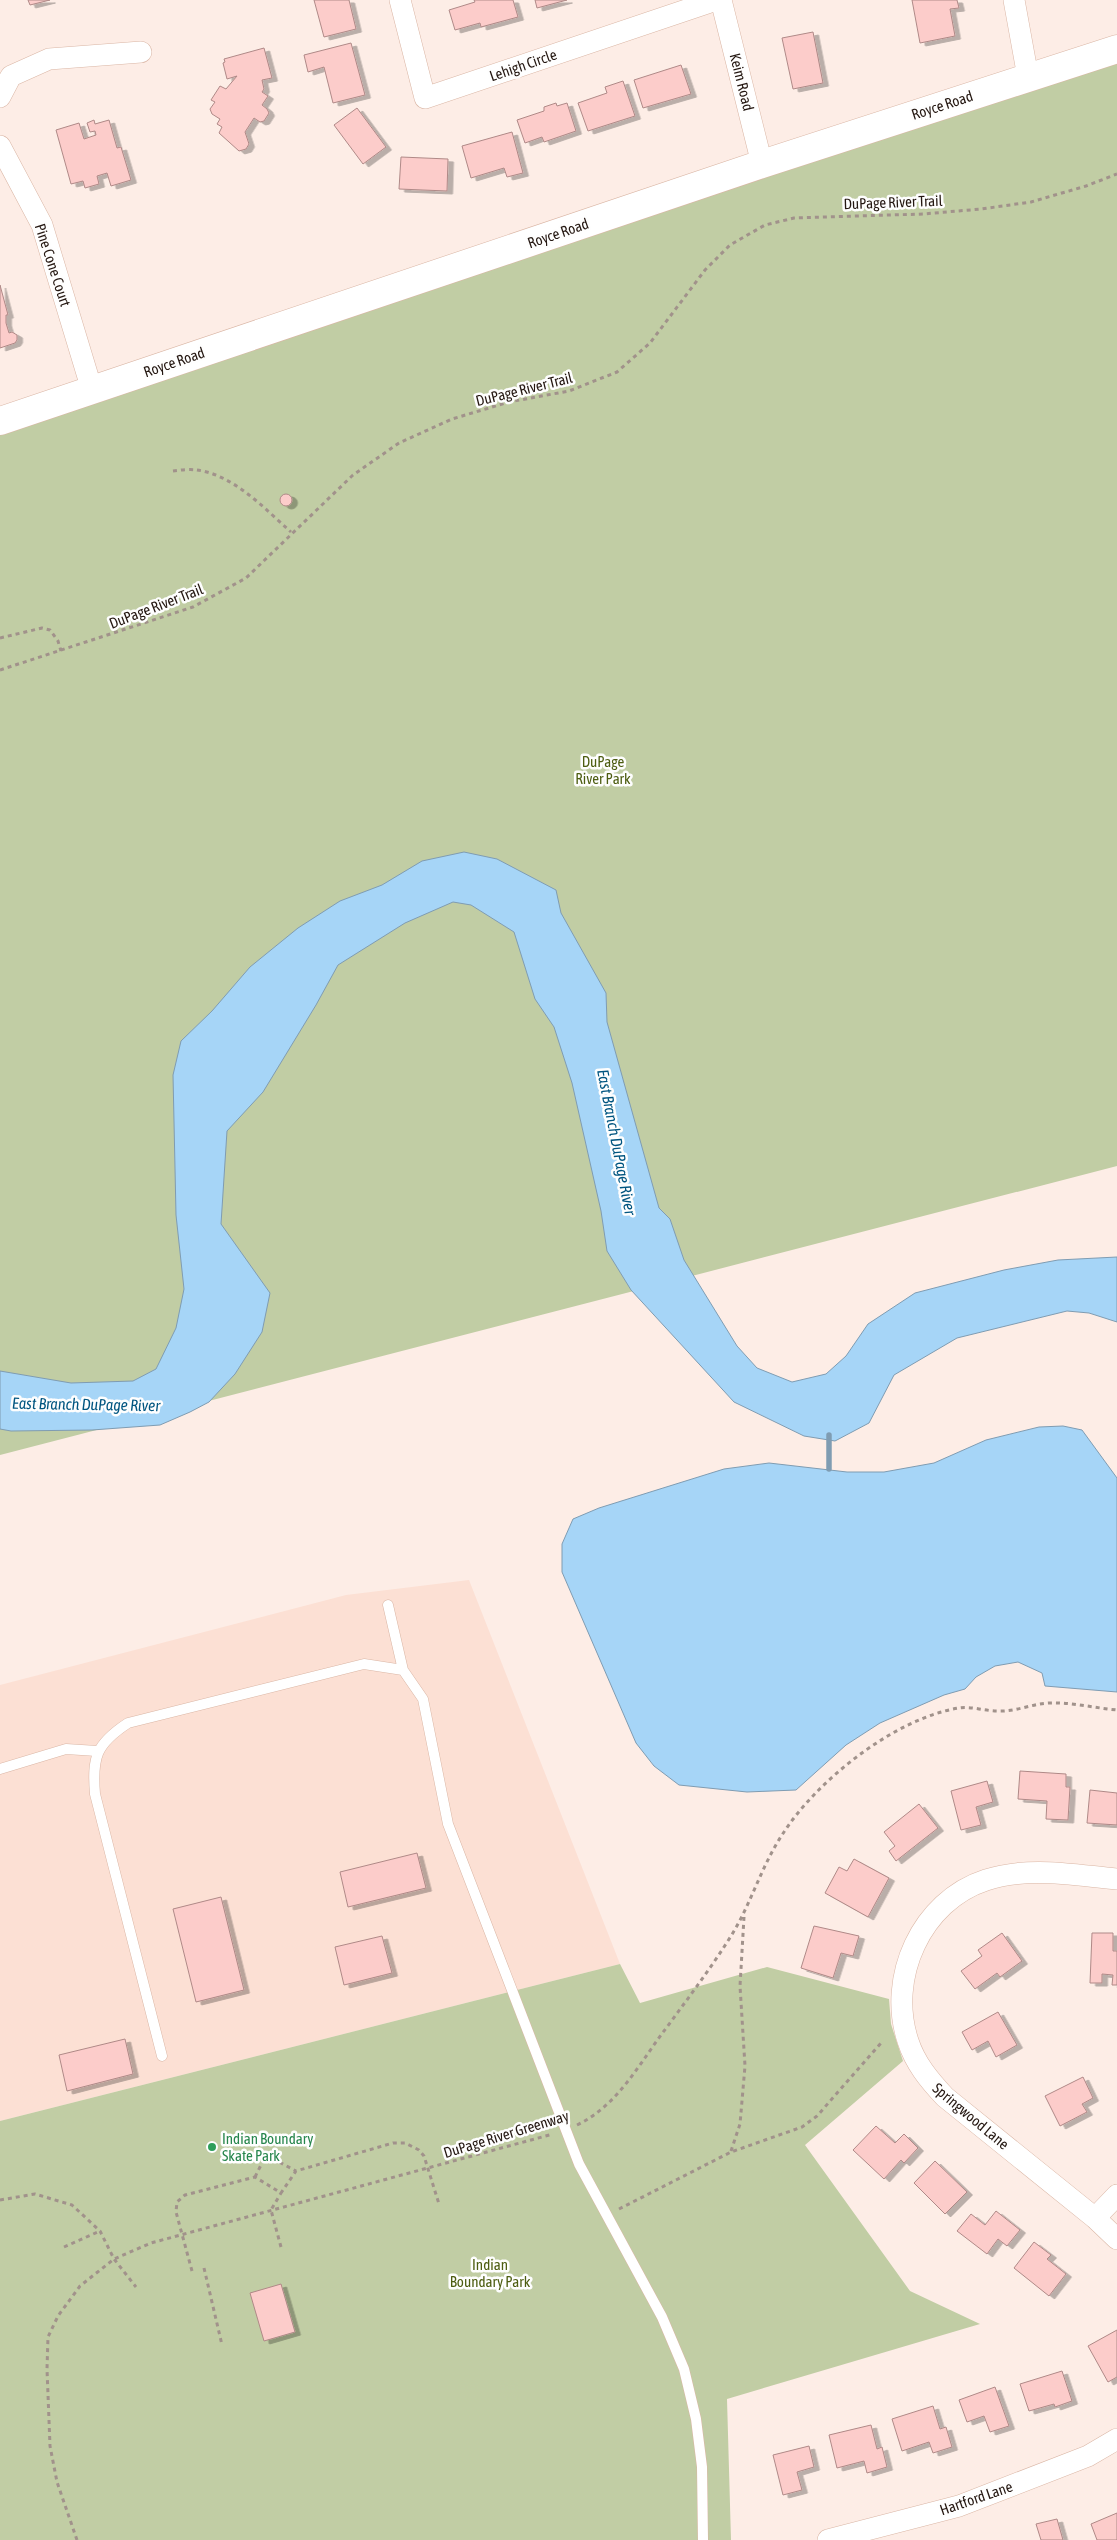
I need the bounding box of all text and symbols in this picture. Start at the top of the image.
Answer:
street label: Lehigh Circle [487,46,559,84]
street label: Keim Road [727,51,757,113]
street label: Royce Road [909,87,975,123]
street label: DuPage River Trail [843,192,943,212]
street label: Royce Road [525,215,591,251]
street label: Pine Cone Court [32,221,74,309]
street label: Royce Road [141,344,207,380]
street label: DuPage River Trail [474,369,574,409]
street label: DuPage River Trail [107,580,205,632]
park label: DuPage River Park [575,753,631,787]
water label: East Branch DuPage River [593,1068,640,1218]
water label: East Branch DuPage River [12,1394,162,1415]
street label: Springwood Lane [930,2079,1013,2153]
street label: DuPage River Greenway [441,2107,571,2161]
place label: Indian Boundary Skate Park [222,2130,313,2164]
marker: Indian Boundary Skate Park [206,2141,218,2153]
park label: Indian Boundary Park [450,2256,531,2290]
street label: Hartford Lane [937,2478,1015,2518]

